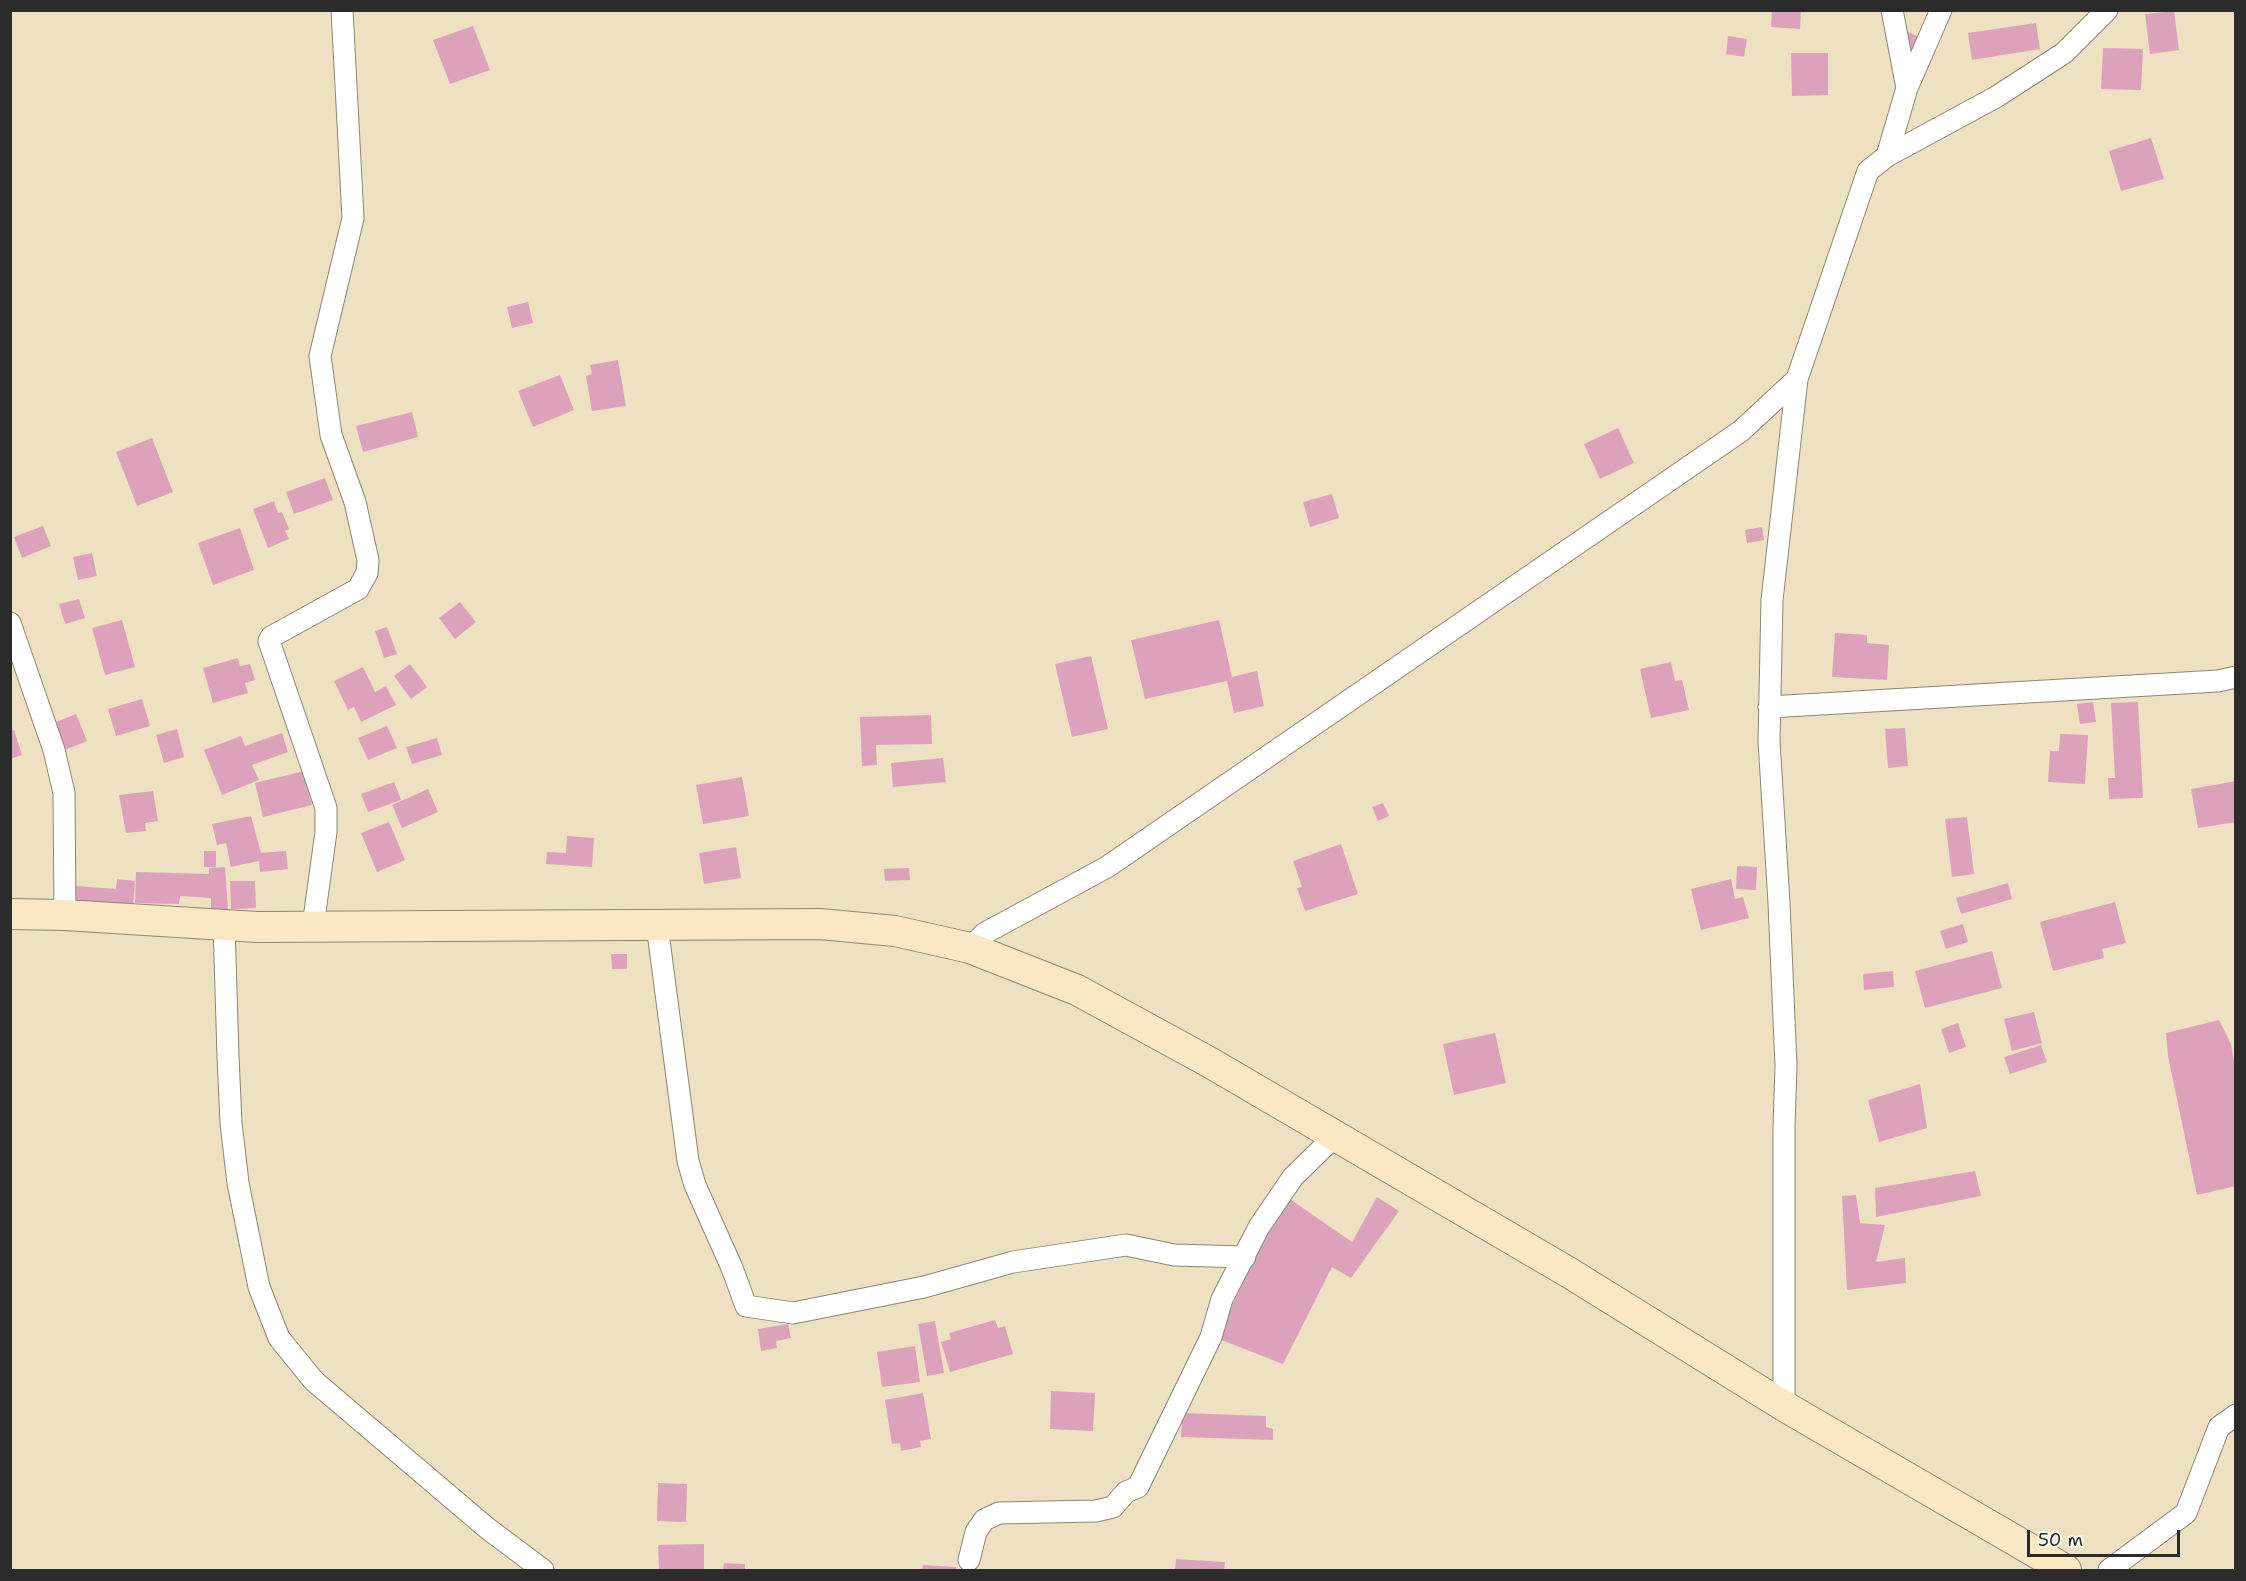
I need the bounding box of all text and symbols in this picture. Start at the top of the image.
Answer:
scale bar [2030,1518,2183,1556]
text: 50 m [2038,1528,2083,1552]

